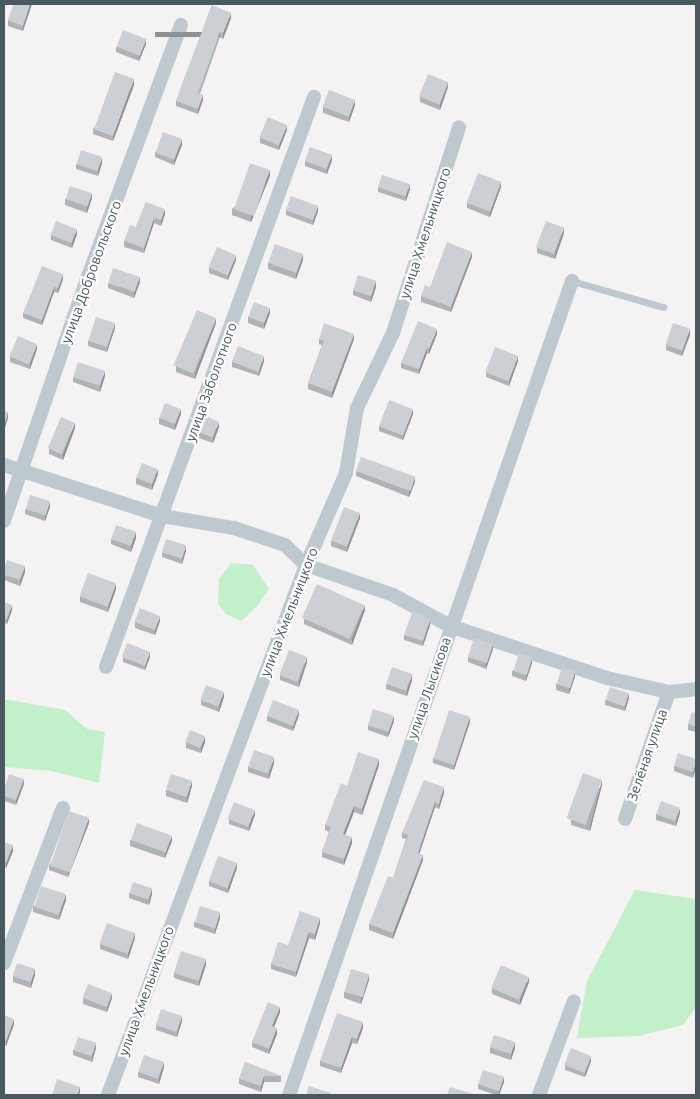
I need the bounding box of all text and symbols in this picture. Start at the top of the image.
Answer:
street label: улица Хмельницкого [396,165,454,301]
street label: улица Добровольского [57,198,125,346]
street label: улица Заболотного [182,320,240,444]
street label: улица Хмельницкого [257,545,321,679]
street label: улица Лысикова [404,635,454,741]
street label: Зелёная улица [623,707,671,803]
street label: улица Хмельницкого [115,924,177,1058]

